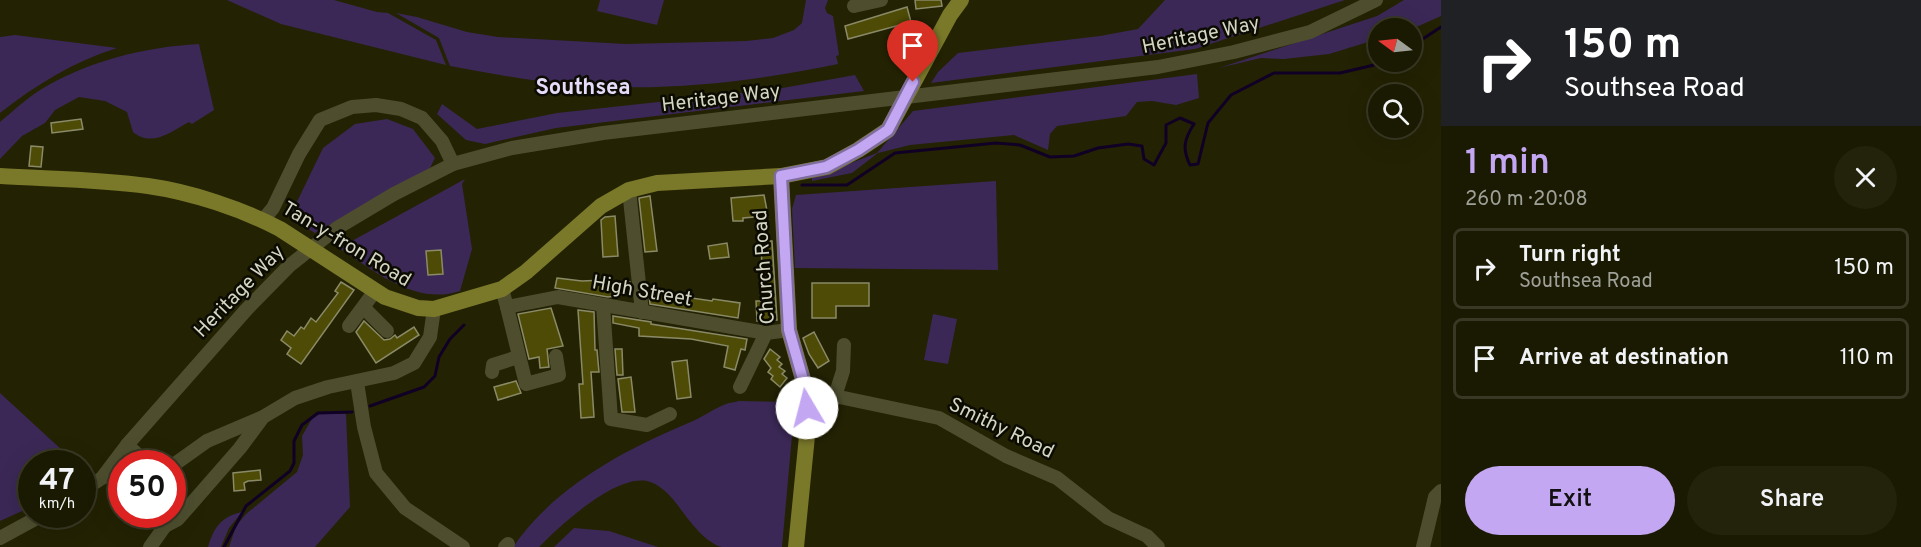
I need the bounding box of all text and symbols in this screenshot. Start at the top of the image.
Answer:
street label: Heritage Way [1140,11,1262,61]
north arrow [1368,18,1422,72]
map controls [1368,18,1422,138]
pin [887,20,938,82]
text: 150 m [1564,20,1681,73]
icon: right [1465,24,1543,102]
icon: arrive [896,29,929,62]
text: Southsea Road [1564,72,1745,106]
district label: Southsea [536,75,630,102]
street label: Heritage Way [660,79,782,119]
button: search [1368,84,1422,138]
text: 1 min [1465,141,1550,187]
button: close [1834,146,1897,209]
text: 260 m · 20:08 [1465,187,1588,213]
street label: Tan-y-fron Road [277,196,415,294]
street label: Church Road [748,209,782,325]
street label: Heritage Way [189,240,291,344]
text: Turn right [1519,242,1621,269]
icon: right [1468,252,1501,285]
text: 150 m [1834,255,1894,282]
text: Southsea Road [1519,269,1653,295]
street label: High Street [590,270,694,314]
icon: arrive [1468,342,1501,375]
text: Arrive at destination [1519,345,1729,372]
text: 110 m [1840,345,1894,372]
position arrow [775,376,839,440]
street label: Smithy Road [944,392,1058,466]
speed limit sign: 50 [108,450,186,528]
text: 47 [39,463,75,500]
button: Exit [1465,466,1675,535]
button: Share [1687,466,1897,535]
text: km/h [39,495,75,514]

